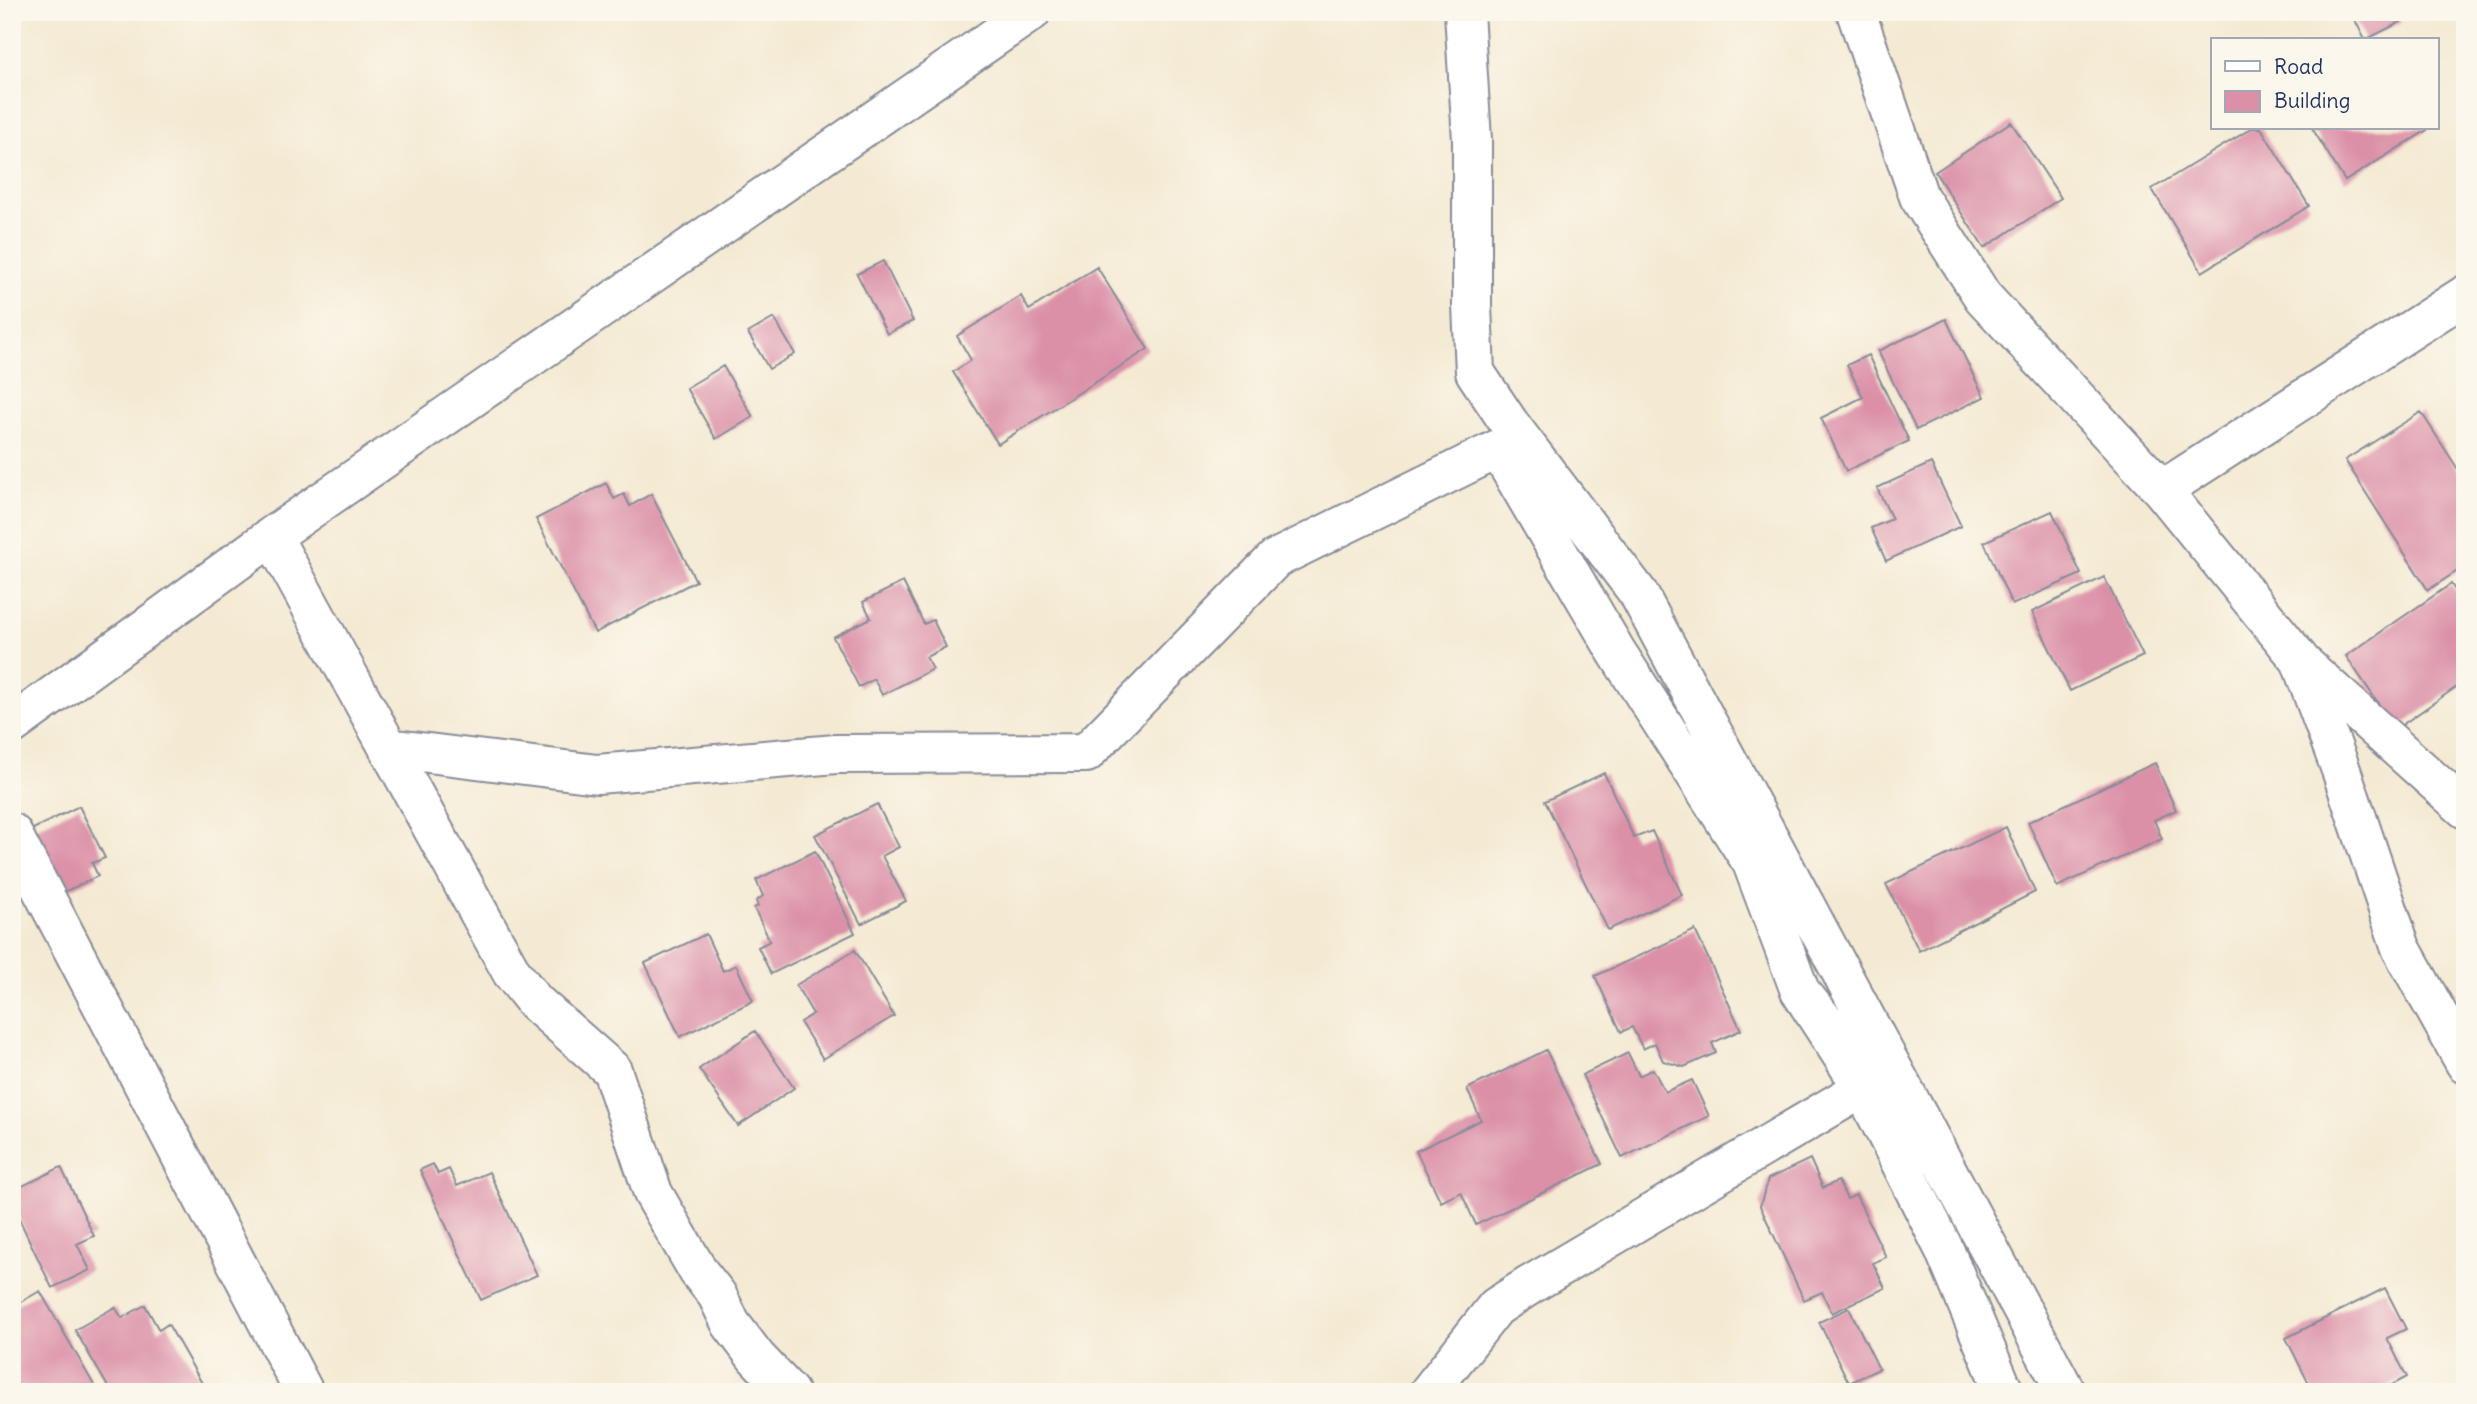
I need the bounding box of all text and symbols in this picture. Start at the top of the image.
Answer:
legend [2211,38,2438,130]
text: Road [2274,53,2323,80]
text: Building [2274,87,2350,114]

